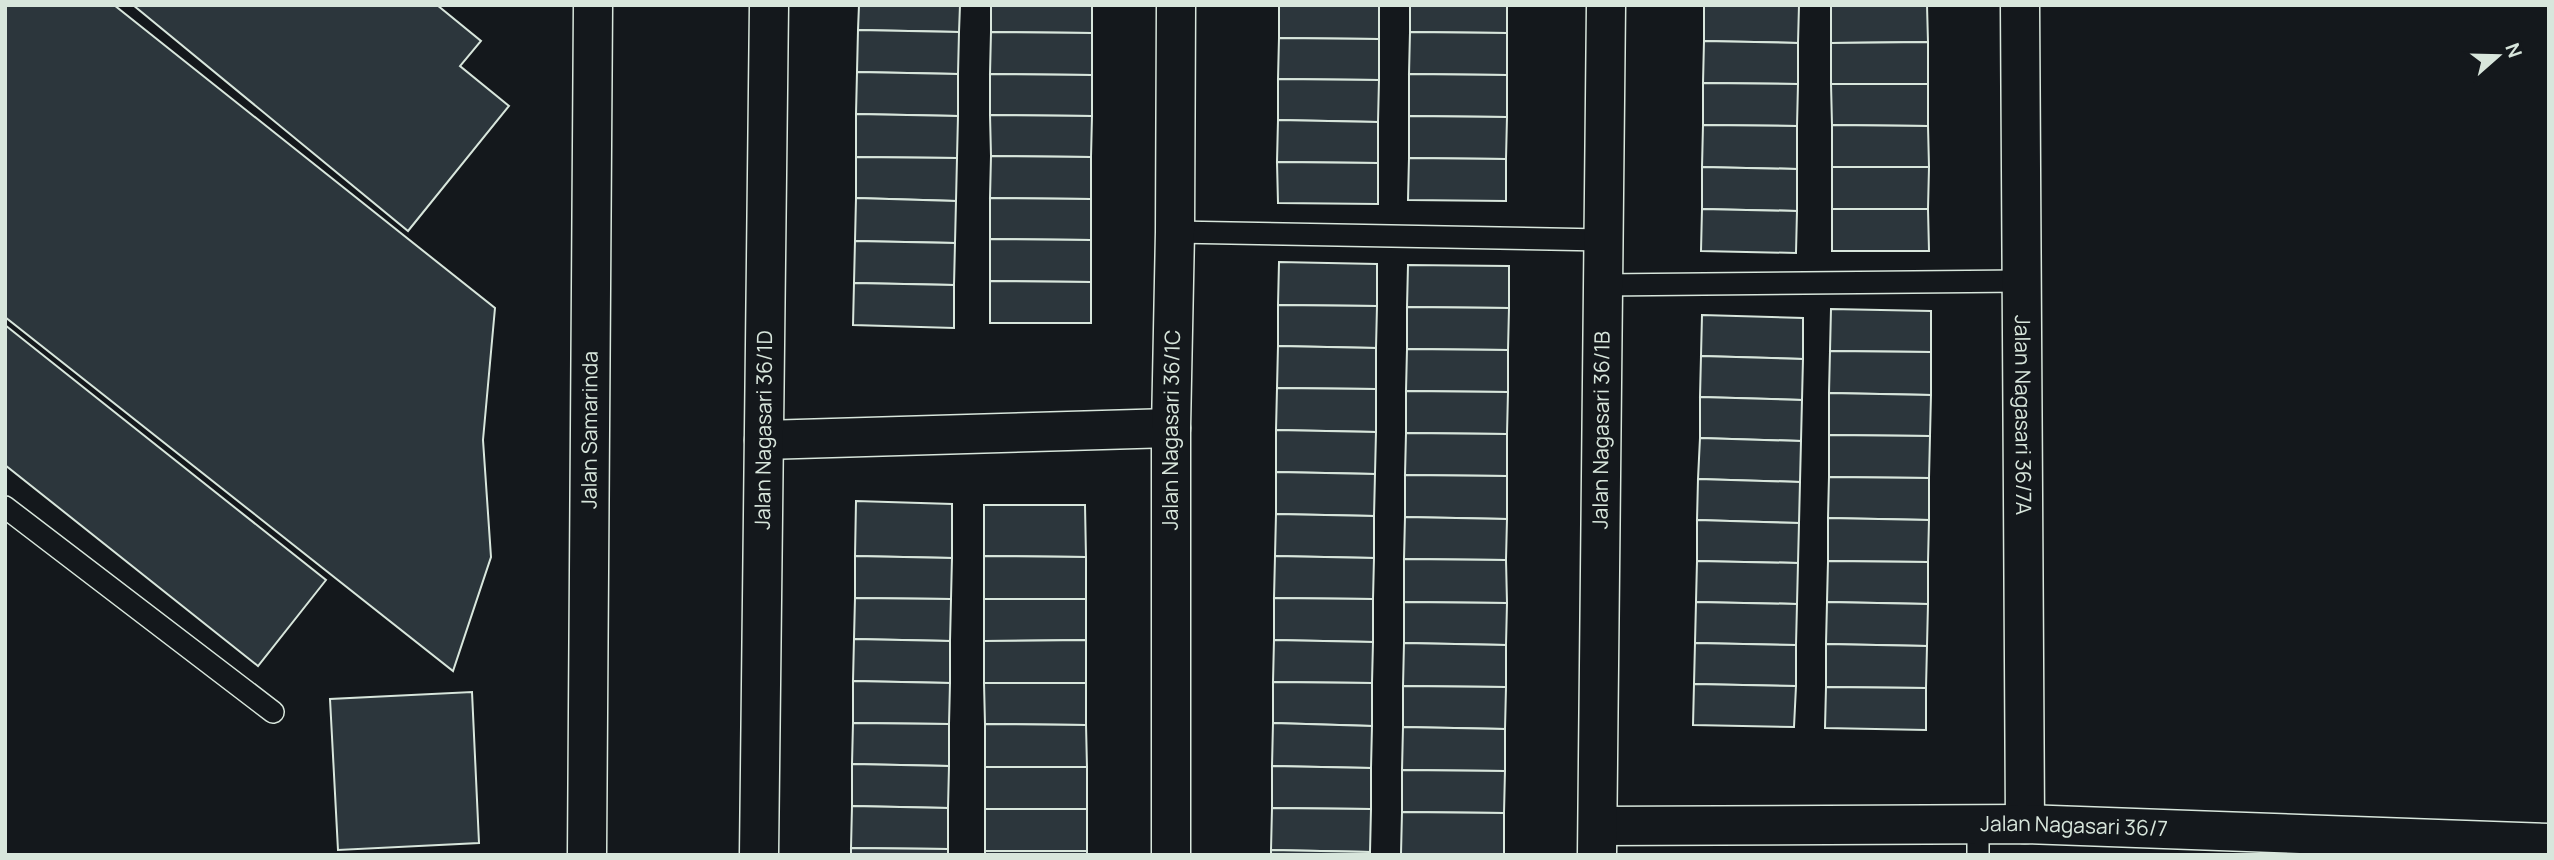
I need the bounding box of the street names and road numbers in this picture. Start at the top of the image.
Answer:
street label: Jalan Nagasari 36/7A [2009,315,2038,515]
street label: Jalan Nagasari 36/1D [748,330,778,530]
street label: Jalan Nagasari 36/1C [1156,330,1186,530]
street label: Jalan Nagasari 36/1B [1585,331,1616,529]
street label: Jalan Samarinda [574,351,604,509]
street label: Jalan Nagasari 36/7 [1980,809,2168,842]

